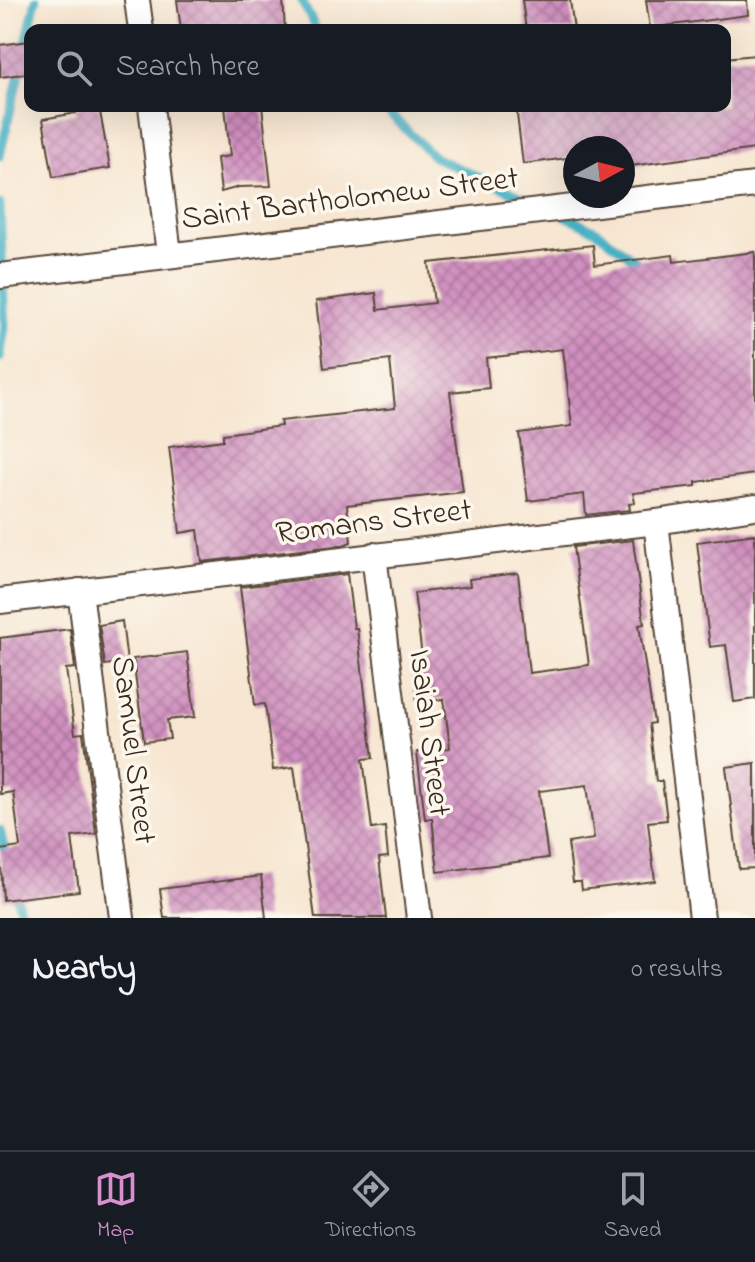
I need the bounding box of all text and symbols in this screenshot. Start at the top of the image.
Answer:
search box [24,24,731,112]
icon: search [52,46,96,90]
text: Search here [116,46,260,90]
north arrow [563,136,635,208]
street label: Saint Bartholomew Street [179,156,521,244]
street label: Romans Street [273,488,475,558]
street label: Isaiah Street [394,647,462,819]
street label: Samuel Street [97,653,167,847]
text: Nearby [32,945,136,995]
text: 0 results [631,951,723,989]
tab: Map [94,1167,138,1247]
tab: Directions [325,1167,417,1247]
tab: Saved [604,1167,661,1247]

